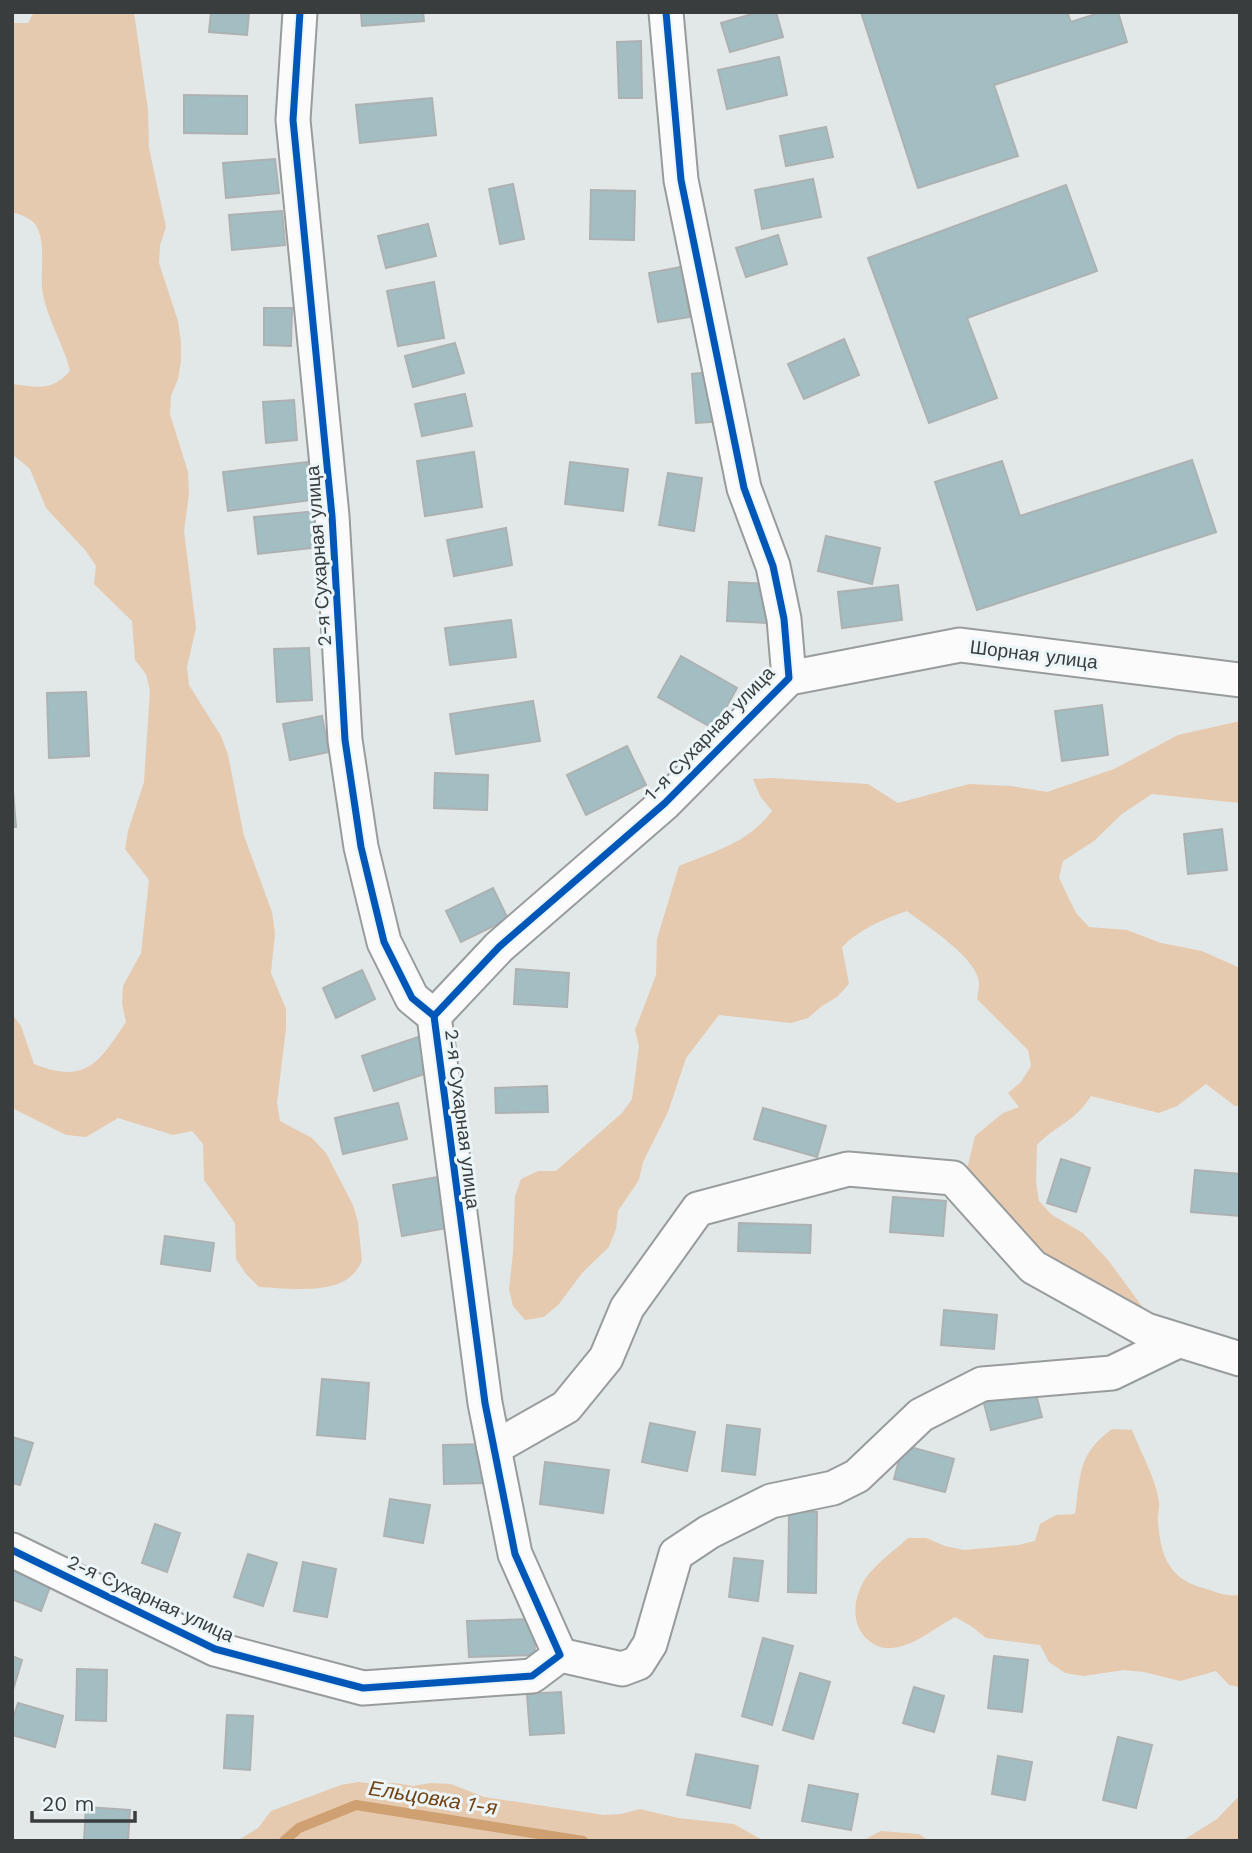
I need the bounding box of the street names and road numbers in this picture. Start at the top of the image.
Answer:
street label: 2-я Сухарная улица [301,465,336,647]
street label: Шорная улица [969,635,1100,674]
street label: 1-я Сухарная улица [639,661,780,805]
street label: 2-я Сухарная улица [440,1028,485,1211]
street label: 2-я Сухарная улица [64,1550,238,1647]

